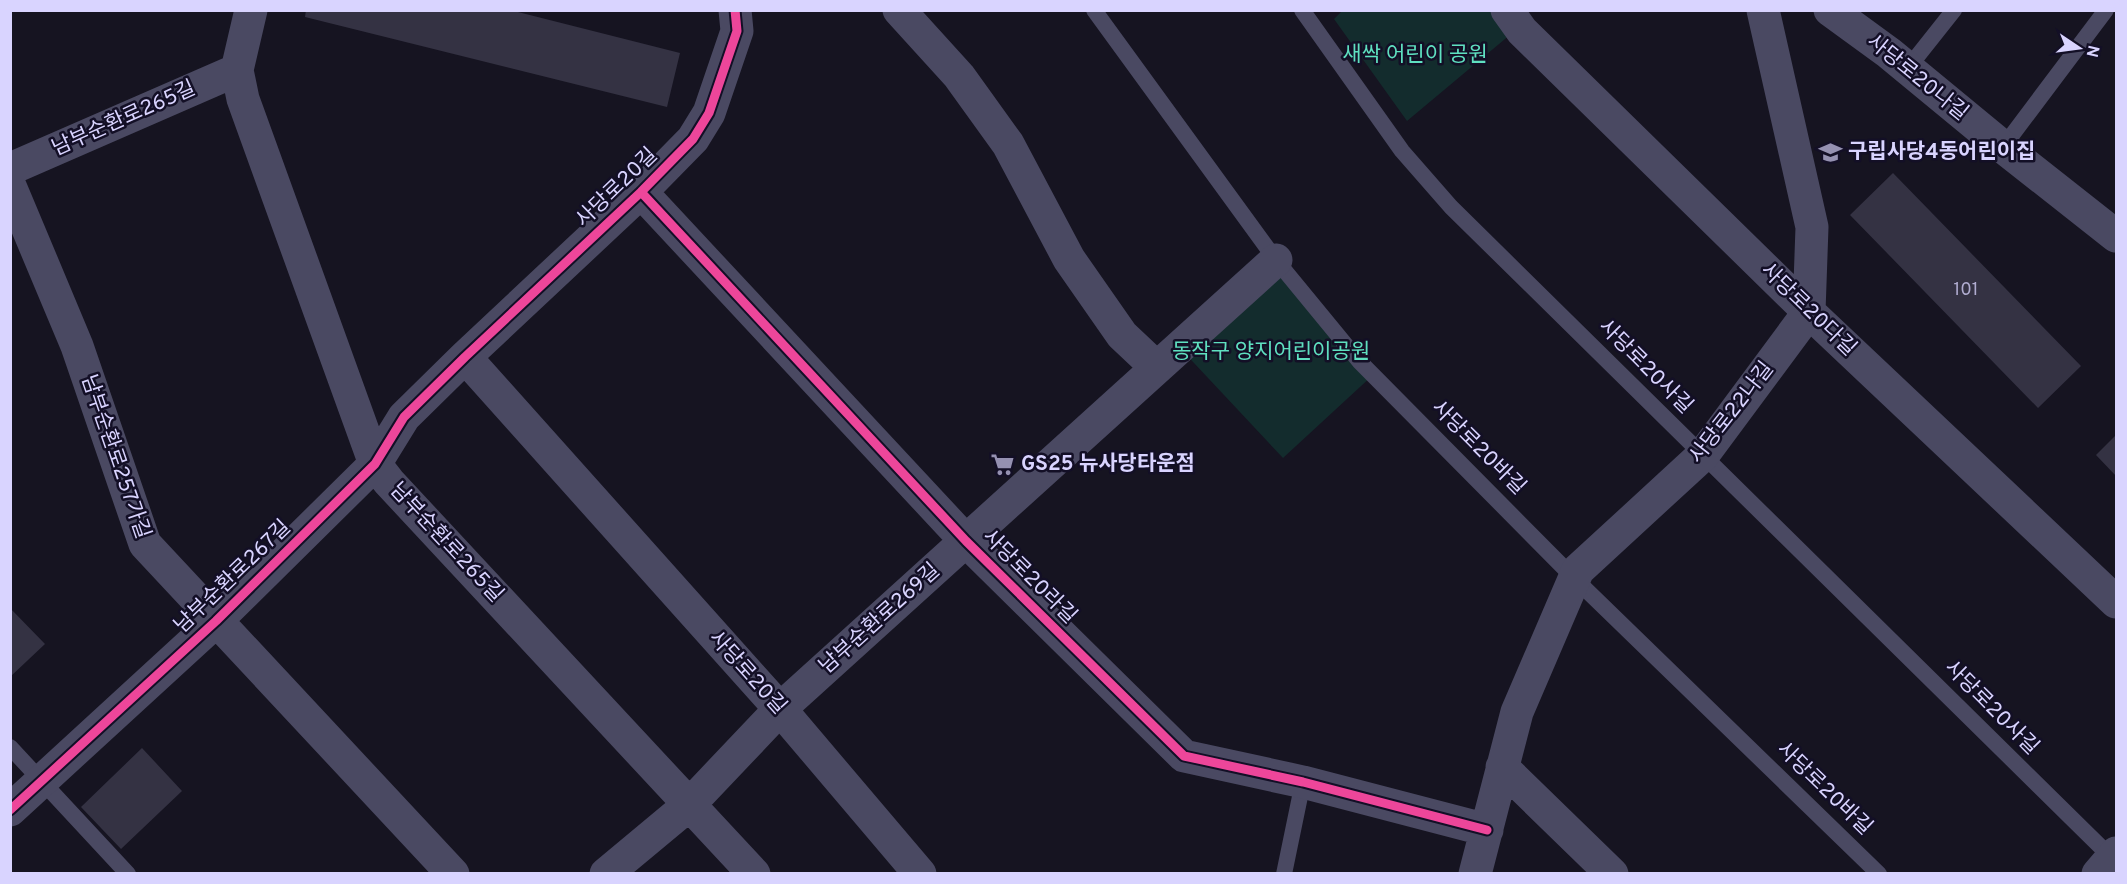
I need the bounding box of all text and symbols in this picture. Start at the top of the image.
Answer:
north arrow [2049,18,2109,78]
street label: 사당로20나길 [1861,29,1973,127]
park label: 새싹 어린이 공원 [1342,42,1488,69]
text: N [2081,43,2103,59]
street label: 남부순환로265길 [48,75,200,163]
school or university icon: 구립사당4동어린이집 [1817,139,1843,165]
place label: 구립사당4동어린이집 [1848,139,2035,166]
street label: 사당로20길 [570,142,664,234]
street label: 사당로20다길 [1754,258,1862,362]
house number: 101 [1954,279,1978,302]
street label: 사당로20사길 [1592,314,1698,420]
park label: 동작구 양지어린이공원 [1172,339,1370,366]
street label: 사당로22나길 [1684,356,1780,470]
street label: 남부순환로257가길 [74,371,156,543]
street label: 사당로20바길 [1425,395,1531,501]
supermarket icon: GS25 뉴사당타운점 [990,451,1016,477]
place label: GS25 뉴사당타운점 [1021,451,1195,478]
street label: 남부순환로265길 [383,477,509,609]
street label: 남부순환로267길 [169,515,297,639]
street label: 사당로20라길 [976,524,1082,630]
street label: 남부순환로269길 [814,558,946,680]
street label: 사당로20길 [702,625,792,721]
street label: 사당로20사길 [1938,655,2044,761]
street label: 사당로20바길 [1770,737,1878,841]

